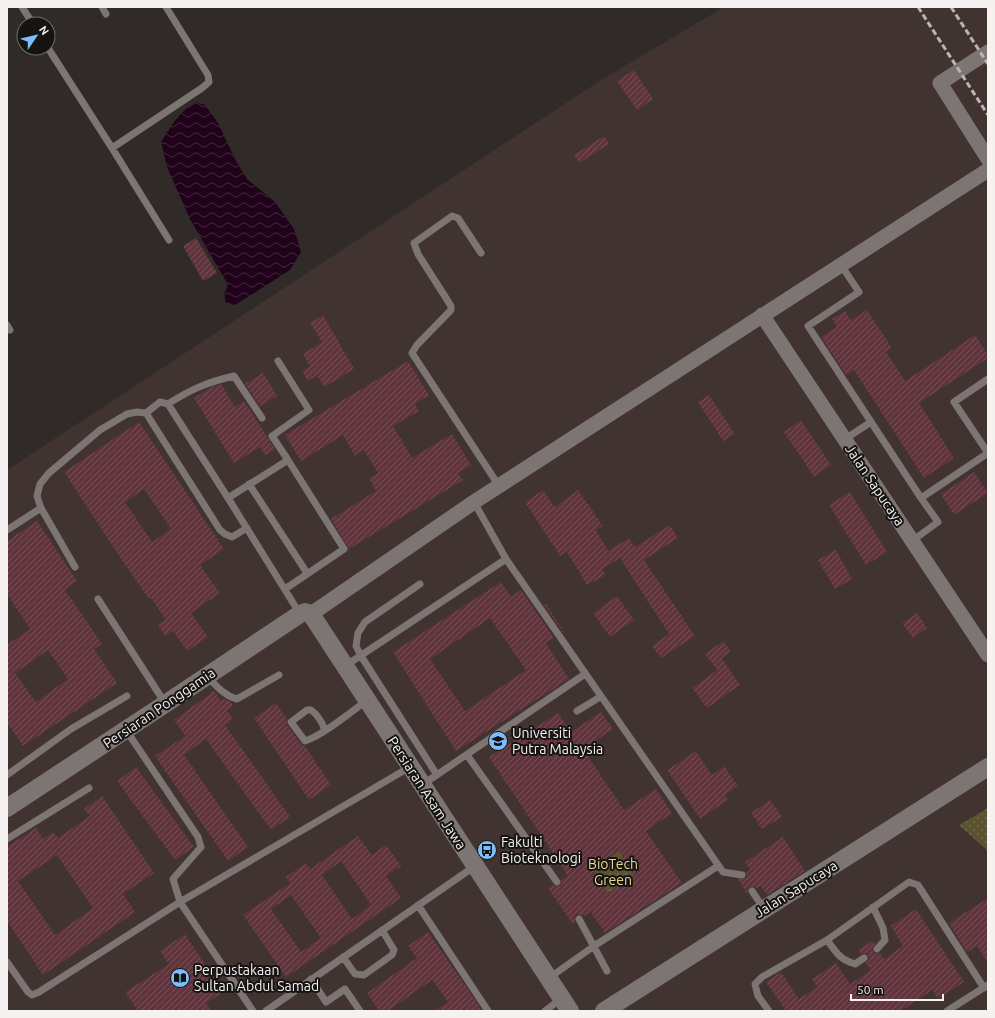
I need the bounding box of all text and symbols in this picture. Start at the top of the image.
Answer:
north arrow [16,16,56,56]
text: N [37,23,51,37]
street label: Jalan Sapucaya [842,441,908,529]
street label: Persiaran Ponggamia [100,664,218,752]
place label: Universiti Putra Malaysia [512,725,603,757]
school or university icon: Universiti Putra Malaysia [487,730,509,752]
street label: Persiaran Asam Jawa [384,734,470,852]
place label: Fakulti Bioteknologi [501,834,581,866]
bus stop icon: Fakulti Bioteknologi [476,839,498,861]
park label: BioTech Green [588,856,638,888]
street label: Jalan Sapucaya [752,857,840,921]
place label: Perpustakaan Sultan Abdul Samad [194,962,319,994]
library icon: Perpustakaan Sultan Abdul Samad [169,967,191,989]
scale bar [851,976,943,1002]
text: 50 m [857,983,884,996]

